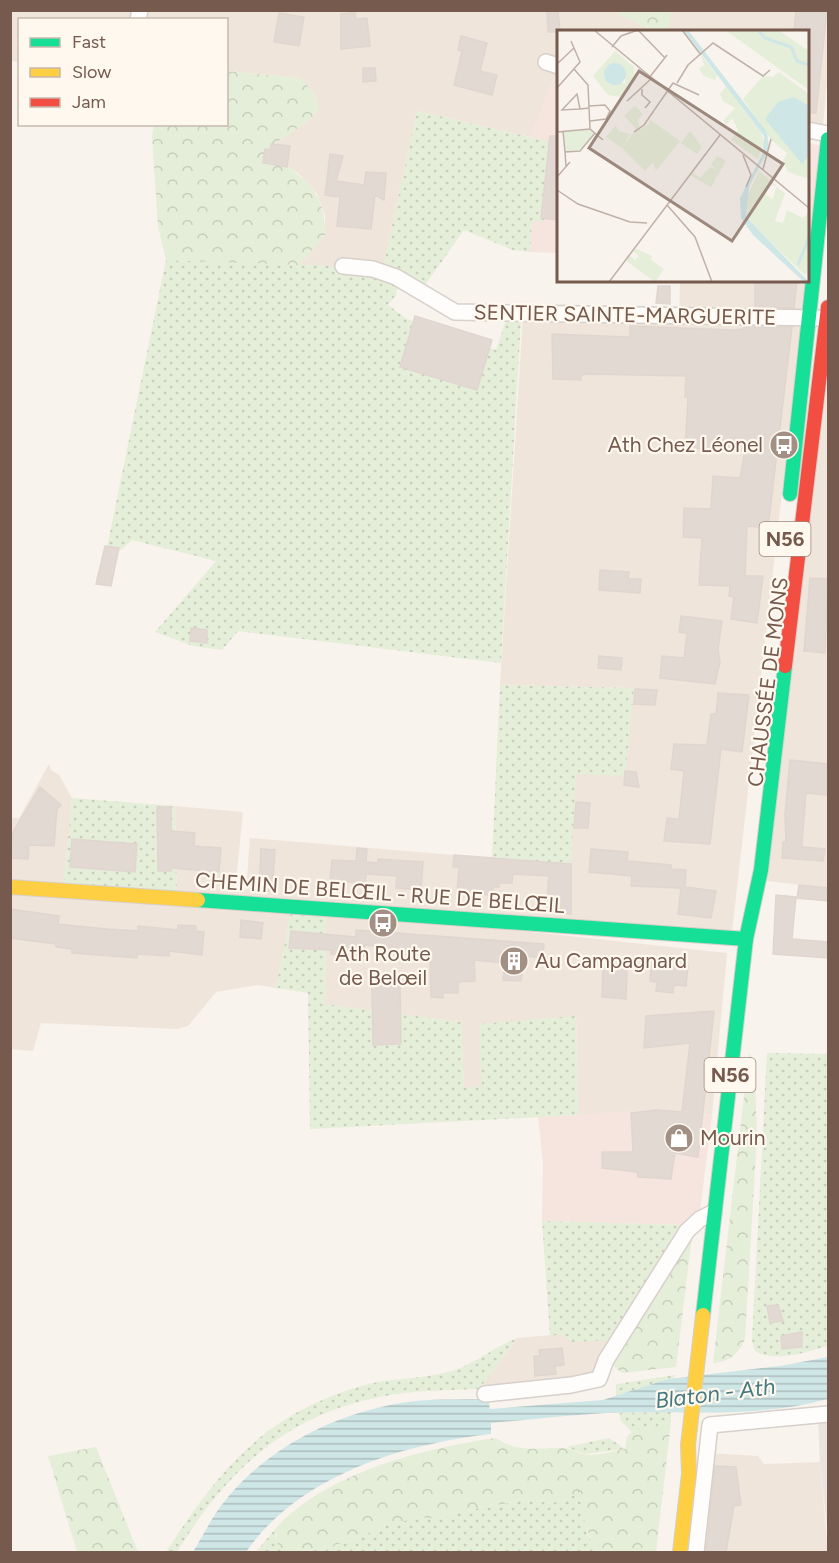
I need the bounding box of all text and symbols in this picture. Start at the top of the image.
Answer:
legend [18,18,228,126]
inset map [557,30,809,282]
text: Fast [72,31,106,53]
text: Slow [72,61,111,83]
text: Jam [72,91,106,113]
street label: SENTIER SAINTE-MARGUERITE [473,299,777,330]
bus stop icon: Ath Chez Léonel [768,429,800,461]
place label: Ath Chez Léonel [608,432,763,457]
road number: N56 [760,522,810,556]
street label: CHAUSSÉE DE MONS [742,576,793,788]
street label: CHEMIN DE BELŒIL - RUE DE BELŒIL [194,867,566,918]
bus stop icon: Ath Route de Belœil [367,907,399,939]
place label: Ath Route de Belœil [335,941,431,990]
building icon: Au Campagnard [498,945,530,977]
place label: Au Campagnard [535,948,687,973]
road number: N56 [704,1058,756,1092]
shop icon: Mourin [663,1122,695,1154]
place label: Mourin [700,1125,765,1150]
water label: Blaton - Ath [654,1373,777,1414]

